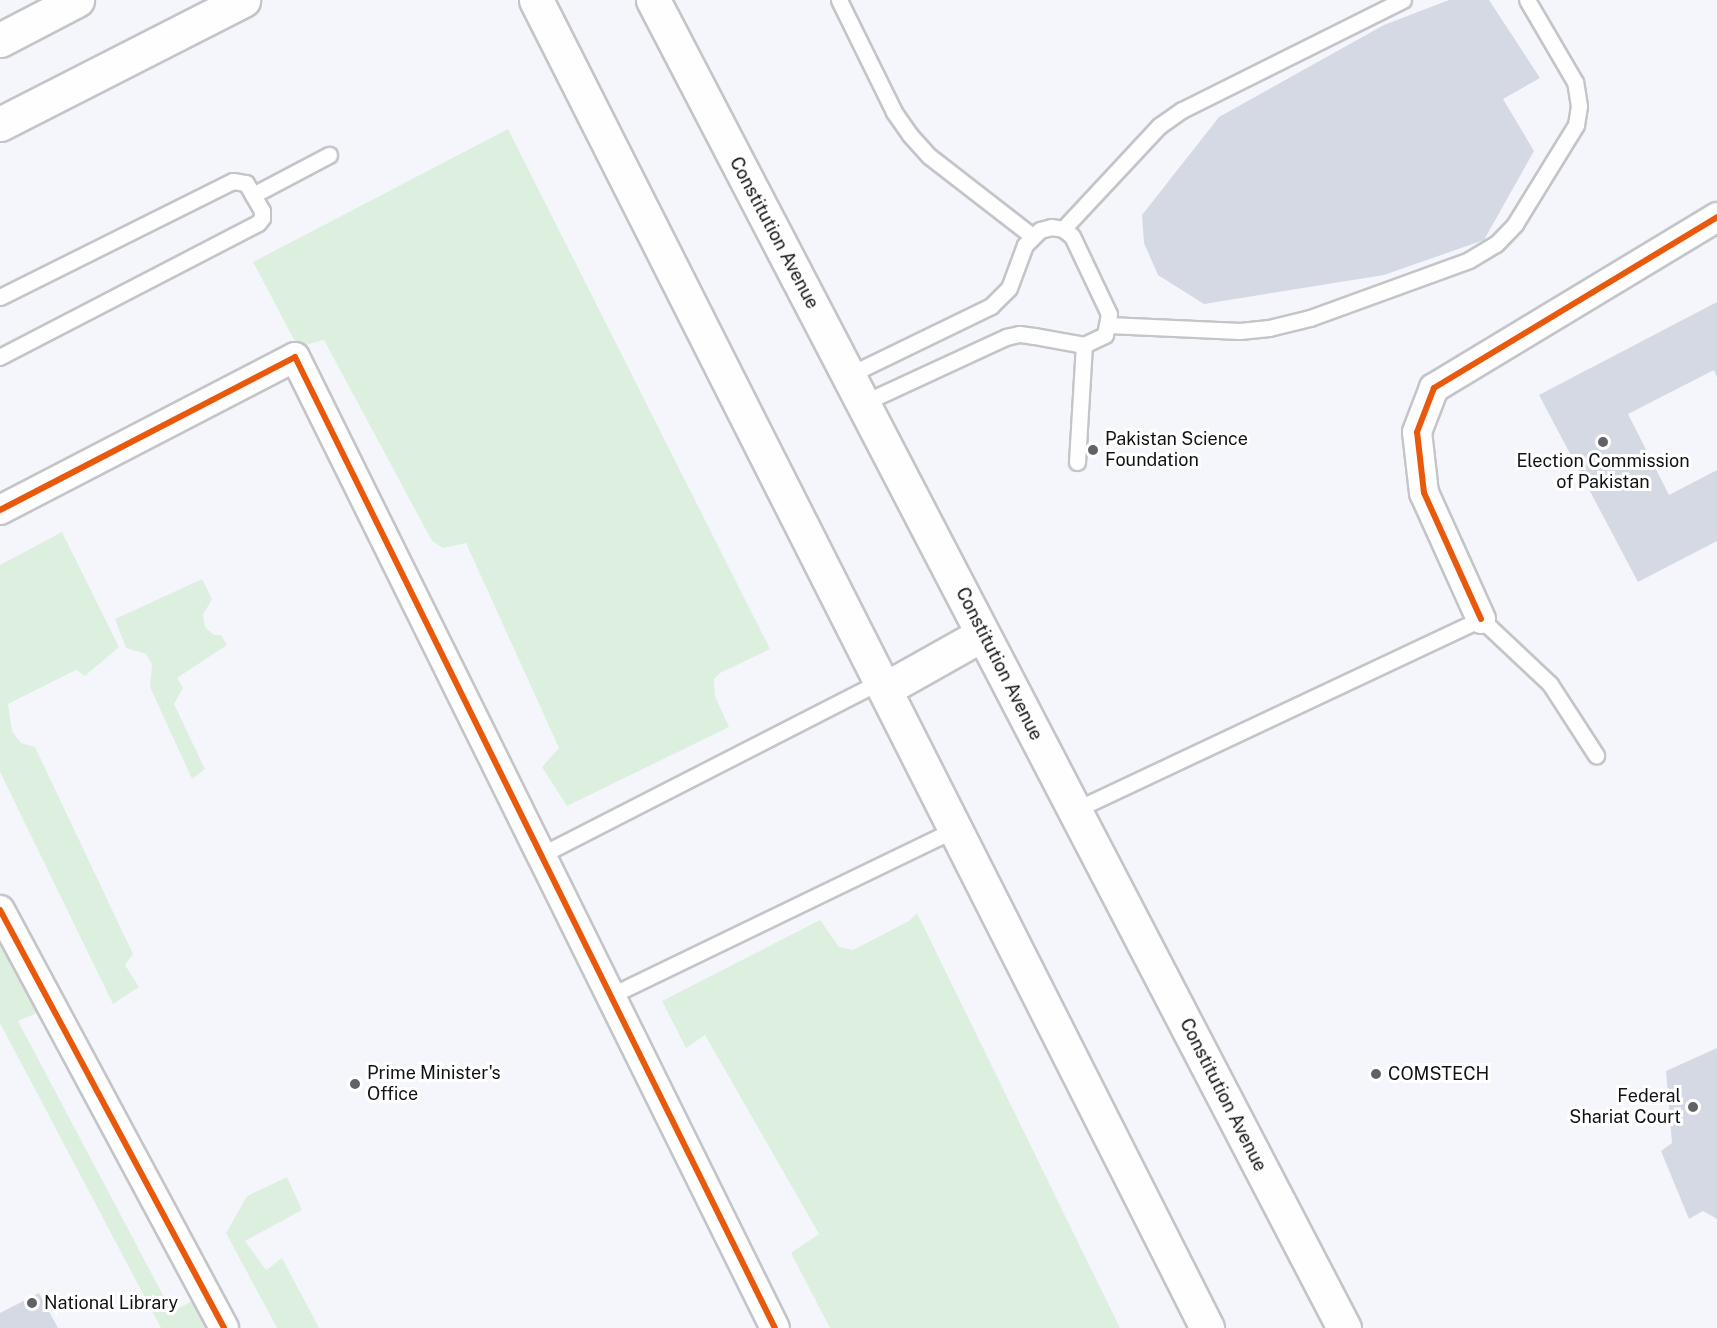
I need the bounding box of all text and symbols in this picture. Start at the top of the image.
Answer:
street label: Constitution Avenue [725,153,823,313]
place label: Pakistan Science Foundation [1105,429,1248,472]
marker: Election Commission of Pakistan [1596,435,1610,449]
marker: Pakistan Science Foundation [1086,443,1100,457]
place label: Election Commission of Pakistan [1516,451,1690,494]
street label: Constitution Avenue [951,584,1047,744]
street label: Constitution Avenue [1175,1015,1271,1175]
place label: Prime Minister's Office [367,1063,501,1106]
place label: COMSTECH [1388,1063,1489,1085]
marker: COMSTECH [1369,1067,1383,1081]
marker: Prime Minister's Office [348,1077,362,1091]
place label: Federal Shariat Court [1569,1086,1681,1128]
marker: Federal Shariat Court [1686,1100,1700,1114]
place label: National Library [44,1292,178,1314]
marker: National Library [25,1296,39,1310]

